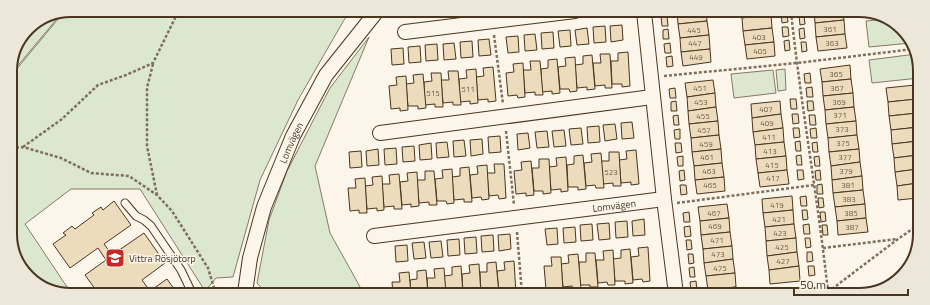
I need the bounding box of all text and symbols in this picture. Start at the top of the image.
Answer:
house number: 361 [823,23,837,35]
house number: 445 [687,24,701,36]
house number: 403 [752,31,766,43]
house number: 447 [688,37,702,49]
house number: 363 [825,37,839,49]
house number: 405 [753,45,767,57]
house number: 449 [689,51,703,63]
house number: 365 [829,68,843,80]
house number: 451 [693,82,707,94]
house number: 367 [830,82,844,94]
house number: 511 [461,83,475,95]
house number: 515 [426,87,440,99]
house number: 453 [694,96,708,108]
house number: 369 [832,96,846,108]
house number: 407 [759,103,773,115]
house number: 371 [833,109,847,121]
house number: 455 [696,110,710,122]
house number: 409 [760,117,774,129]
street label: Lomvägen [276,120,307,166]
house number: 373 [835,123,849,135]
house number: 457 [697,124,711,136]
house number: 411 [762,131,776,143]
house number: 375 [836,137,850,149]
house number: 459 [699,138,713,150]
house number: 413 [763,145,777,157]
house number: 461 [700,151,714,163]
house number: 377 [838,151,852,163]
house number: 415 [765,159,779,171]
house number: 463 [702,165,716,177]
house number: 379 [839,165,853,177]
house number: 523 [604,166,618,178]
house number: 417 [766,172,780,184]
house number: 465 [703,179,717,191]
house number: 381 [841,179,855,191]
house number: 383 [842,193,856,205]
street label: Lomvägen [592,196,637,216]
house number: 419 [770,199,784,211]
house number: 467 [707,207,721,219]
house number: 385 [844,207,858,219]
house number: 421 [772,213,786,225]
house number: 469 [708,220,722,232]
house number: 387 [845,221,859,233]
house number: 423 [773,227,787,239]
house number: 471 [710,234,724,246]
house number: 425 [775,241,789,253]
school or university icon: Vittra Rösjötorp [104,247,126,269]
house number: 473 [711,248,725,260]
place label: Vittra Rösjötorp [129,251,196,266]
house number: 427 [776,255,790,267]
house number: 475 [713,262,727,274]
scale bar [794,271,908,297]
text: 50 m [800,275,826,294]

